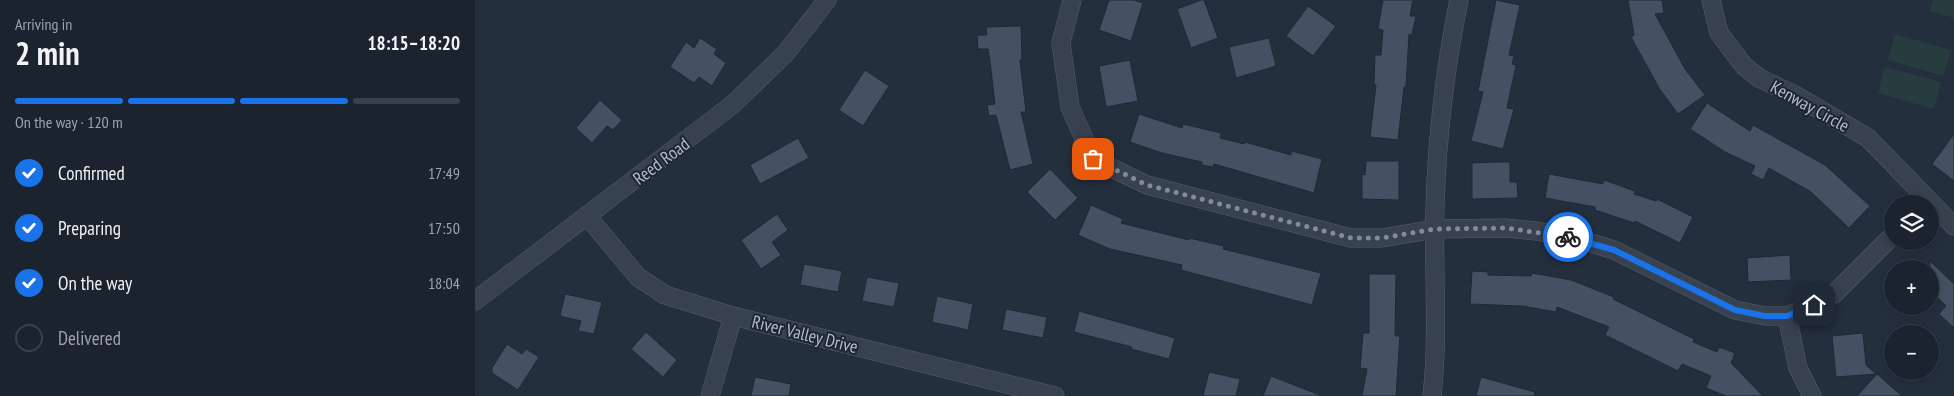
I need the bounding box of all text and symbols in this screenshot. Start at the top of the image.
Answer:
text: Arriving in [15,14,72,34]
text: 18:15–18:20 [367,31,460,55]
text: 2 min [15,32,80,74]
street label: Kenway Circle [1767,75,1853,137]
text: On the way · 120 m [15,112,123,132]
street label: Reed Road [628,132,694,190]
pin [1072,138,1114,180]
icon: bag [1079,145,1107,173]
icon: check [15,159,43,187]
text: Confirmed [58,161,125,185]
text: 17:49 [428,163,460,183]
map controls [1884,195,1939,380]
button: layers [1884,195,1939,250]
courier [1543,212,1593,262]
icon: check [15,214,43,242]
text: Preparing [58,216,121,240]
text: 17:50 [428,218,460,238]
icon: bike [1554,223,1582,251]
button: + [1884,260,1939,315]
icon: check [15,269,43,297]
text: On the way [58,271,132,295]
text: 18:04 [428,273,460,293]
pin [1793,284,1835,326]
icon: home [1800,291,1828,319]
street label: River Valley Drive [750,310,860,358]
button: − [1884,325,1939,380]
text: Delivered [58,326,121,350]

